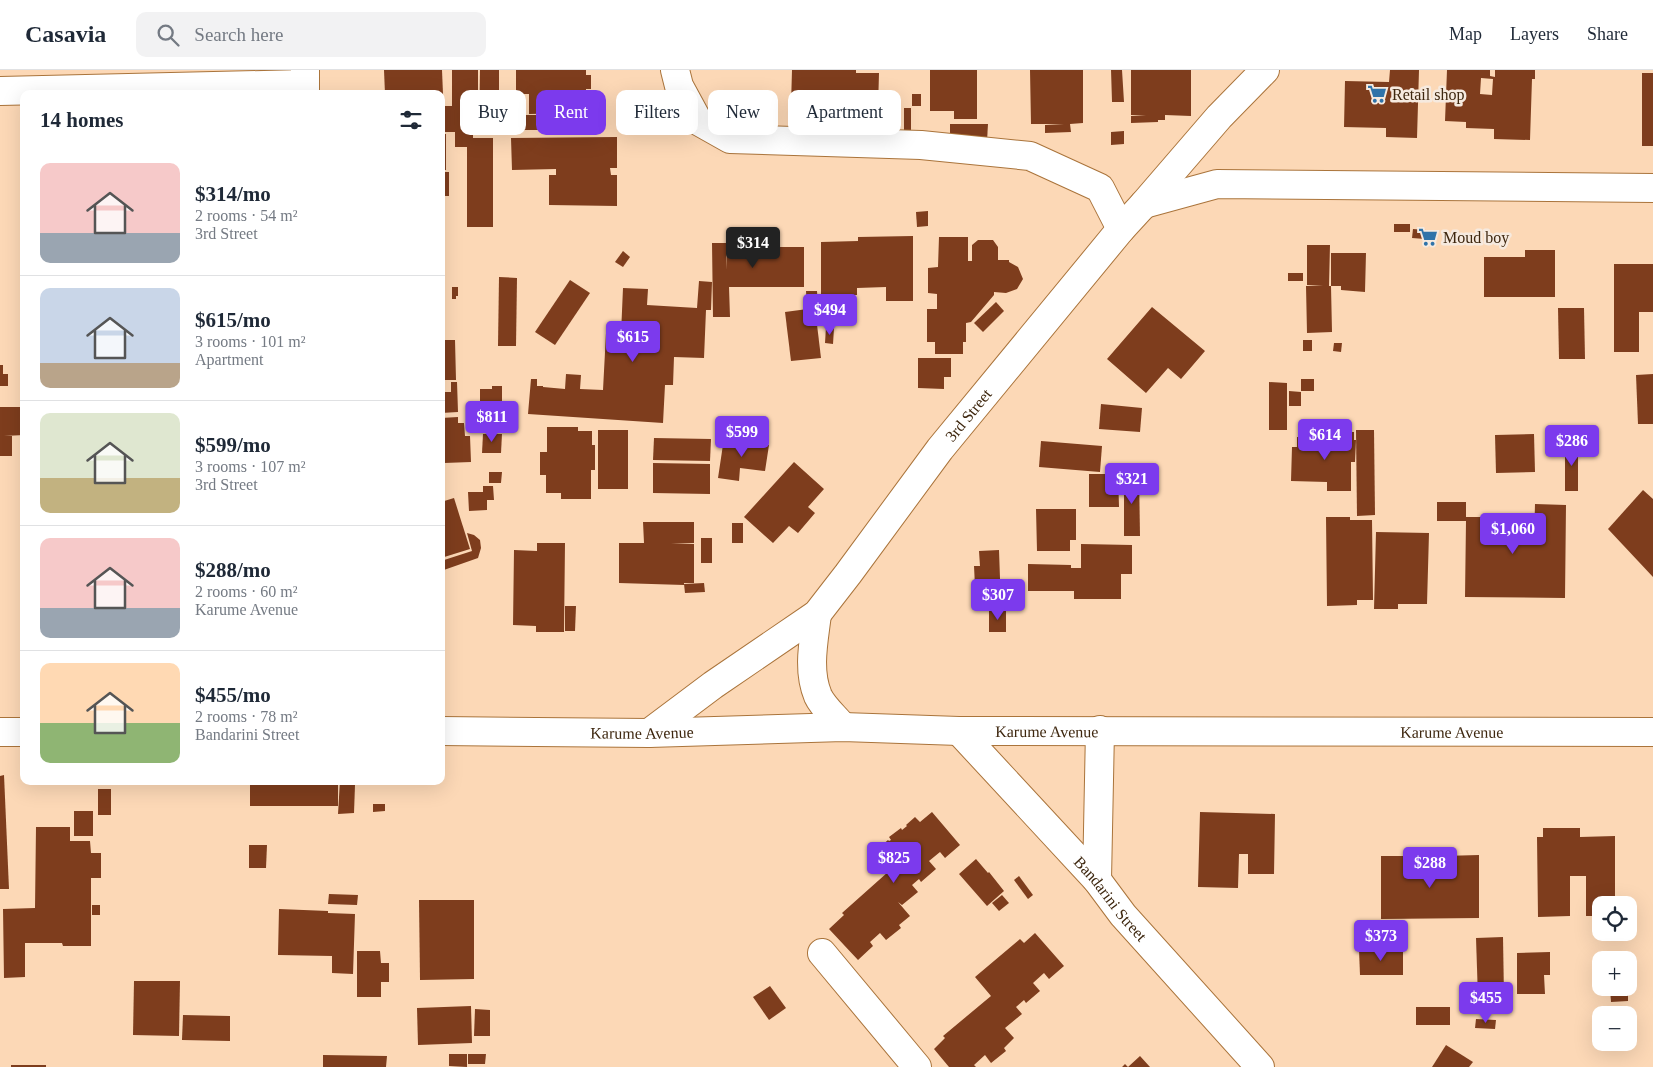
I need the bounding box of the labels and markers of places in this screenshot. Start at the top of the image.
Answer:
supermarket icon: Retail shop [1366,83,1388,105]
place label: Retail shop [1392,86,1464,104]
pin: $314 [723,226,783,269]
supermarket icon: Moud boy [1417,226,1439,248]
place label: Moud boy [1443,229,1509,247]
pin: $494 [800,294,860,336]
pin: $615 [603,320,663,363]
pin: $811 [462,400,522,443]
pin: $599 [712,416,772,458]
pin: $614 [1295,418,1355,461]
pin: $286 [1542,424,1602,467]
pin: $321 [1102,462,1162,505]
pin: $1,060 [1472,512,1554,555]
pin: $307 [968,578,1028,621]
pin: $825 [864,842,924,884]
pin: $288 [1400,846,1460,889]
pin: $373 [1351,920,1411,962]
pin: $455 [1456,982,1516,1024]

